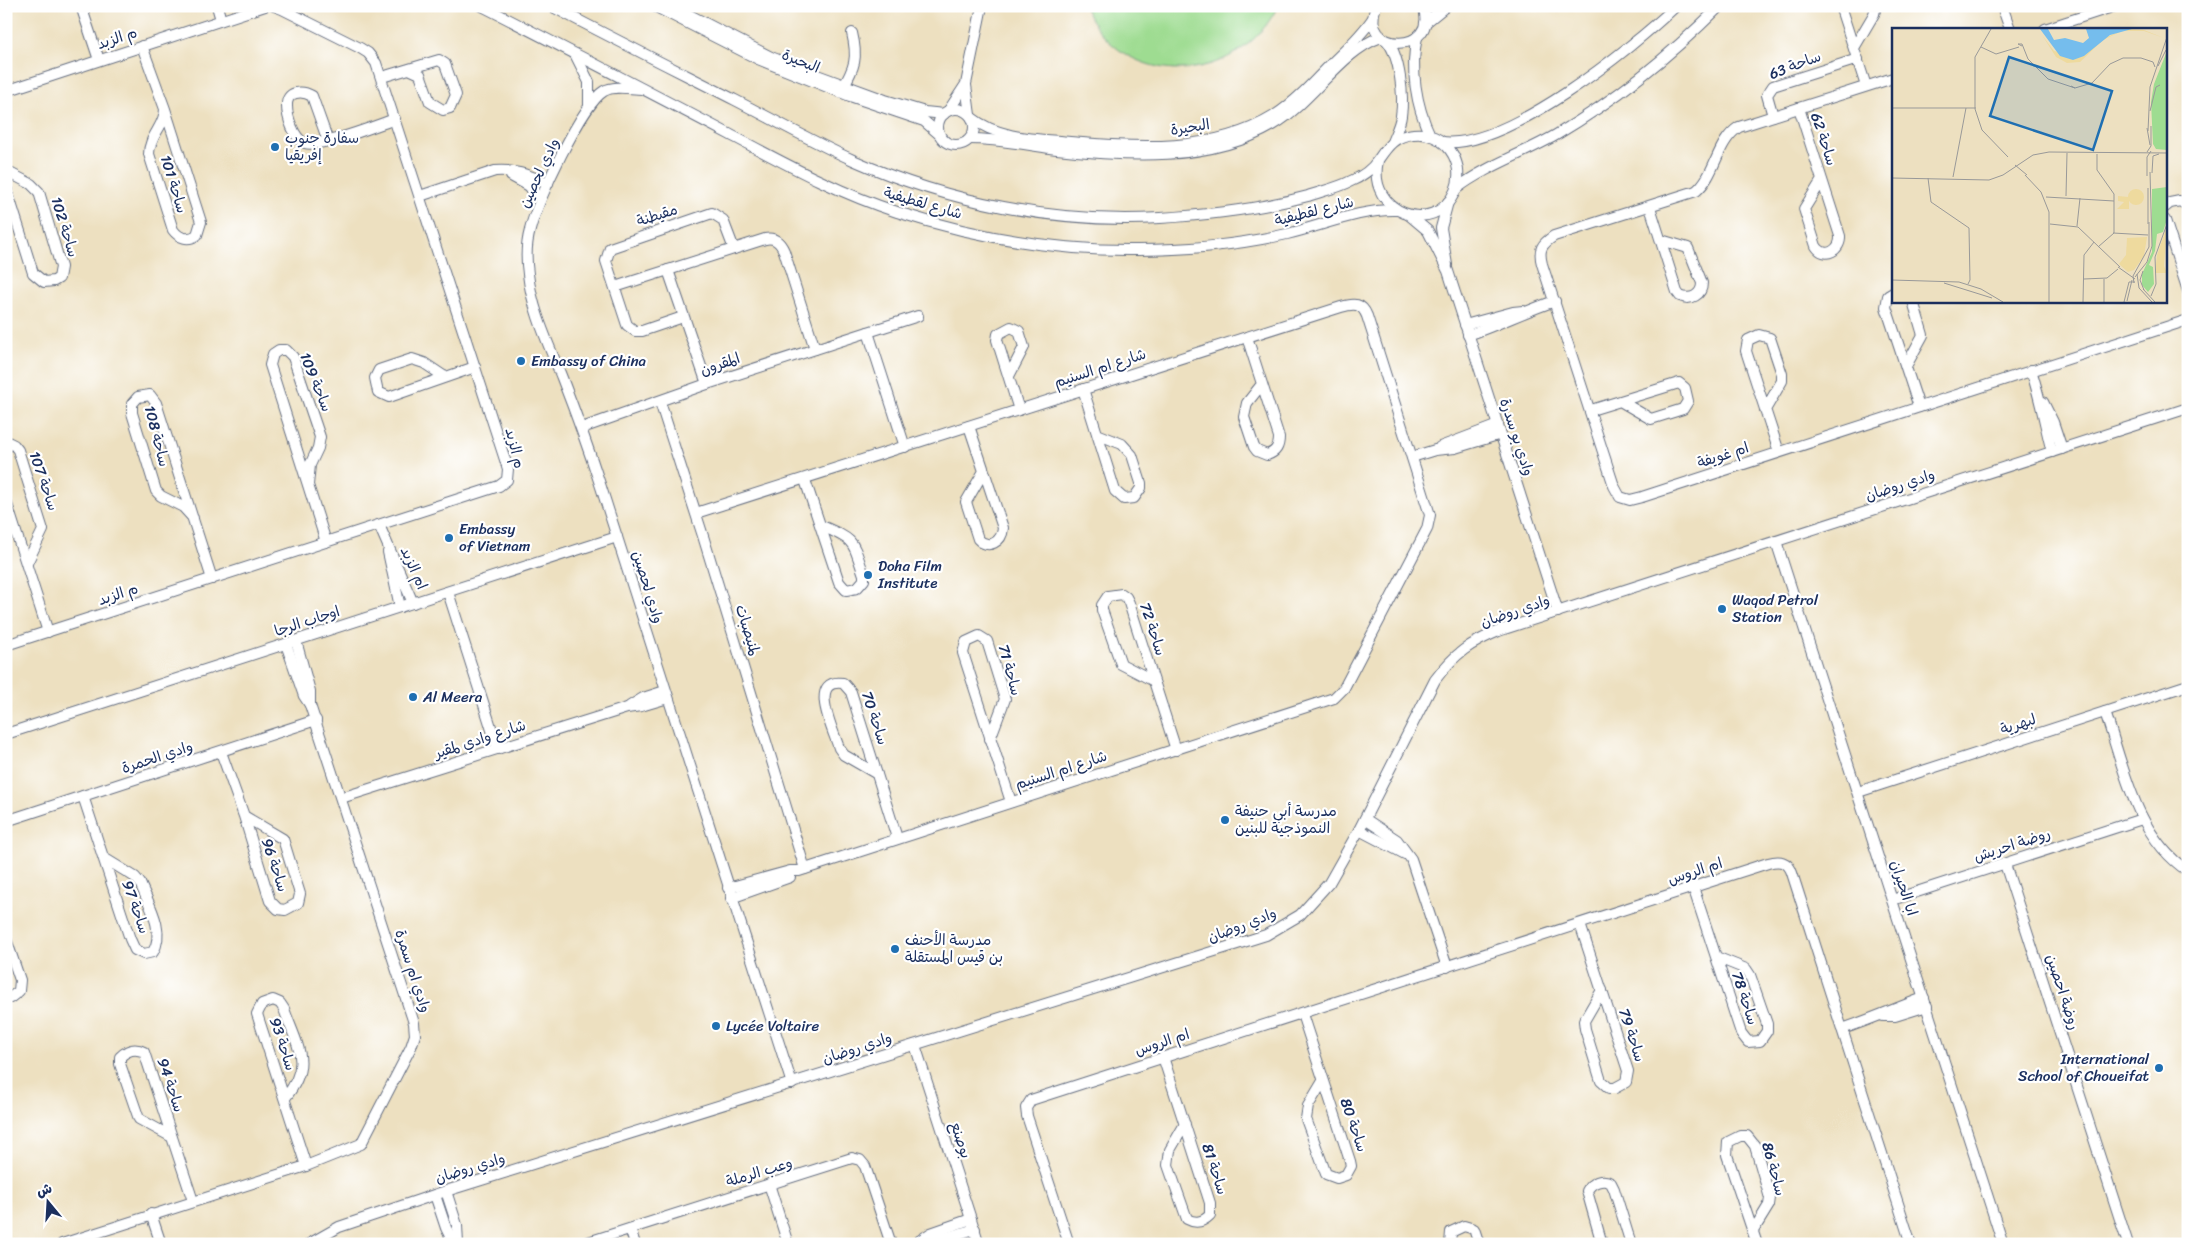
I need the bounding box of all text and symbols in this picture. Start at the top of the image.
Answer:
street label: م الزبد [93,19,141,57]
inset map [1892,28,2166,302]
street label: البحيرة [778,42,824,80]
street label: ساحة 63 [1765,43,1825,87]
street label: ساحة 62 [1803,109,1845,169]
street label: البحيرة [1168,111,1212,143]
place label: سفارة جنوب إفريقيا [285,125,359,168]
street label: وادي لحصين [511,134,567,212]
marker: سفارة جنوب إفريقيا [269,141,281,153]
street label: ساحة 101 [153,152,195,216]
street label: شارع لقطيفية [881,179,965,227]
street label: شارع لقطيفية [1272,189,1356,233]
street label: ساحة 102 [44,194,86,260]
street label: مقيطنة [633,196,681,234]
street label: شارع ام السنيم [1051,341,1149,395]
street label: المقرون [696,345,744,383]
street label: ساحة 109 [292,348,340,416]
place label: Embassy of China [531,348,647,374]
marker: Embassy of China [515,355,527,367]
street label: وادي بو سدرة [1492,395,1542,479]
street label: ساحة 108 [137,403,177,469]
street label: م الزبد [497,425,533,471]
street label: ام غويفة [1694,434,1752,476]
street label: ساحة 107 [22,448,66,514]
street label: وادي روضان [1862,461,1938,509]
place label: Embassy of Vietnam [459,516,531,559]
marker: Embassy of Vietnam [443,532,455,544]
street label: ام الزبد [393,542,435,594]
street label: وادي لحصين [625,547,671,627]
place label: Doha Film Institute [877,553,942,596]
marker: Doha Film Institute [862,569,874,581]
street label: م الزبد [94,575,142,613]
street label: وادي روضان [1477,587,1553,635]
place label: Waqod Petrol Station [1732,587,1819,630]
street label: اوجاب الرجا [271,598,343,644]
street label: ساحة 72 [1132,599,1174,659]
street label: لمنيصبات [728,601,768,659]
marker: Waqod Petrol Station [1716,603,1728,615]
street label: ساحة 71 [991,641,1029,699]
place label: Al Meera [422,684,483,710]
street label: ساحة 70 [854,688,896,748]
marker: Al Meera [407,691,419,703]
street label: لبهرية [1997,706,2039,742]
street label: شارع وادي لمقير [429,712,529,767]
street label: وادي الحمرة [118,733,196,781]
street label: شارع ام السنيم [1012,743,1110,797]
place label: مدرسة أبي حنيفة النموذجية للبنين [1235,798,1337,841]
marker: مدرسة أبي حنيفة النموذجية للبنين [1219,814,1231,826]
street label: روضة احريش [1970,820,2054,870]
street label: ساحة 96 [254,835,296,895]
street label: ام الروس [1664,850,1726,892]
street label: ابا الحيران [1883,857,1925,919]
street label: ساحة 97 [115,877,157,937]
street label: وادي روضان [1204,900,1280,950]
street label: وادي ام سمرة [387,926,439,1016]
place label: مدرسة الأحنف بن قيس المستقلة [905,927,1003,970]
marker: مدرسة الأحنف بن قيس المستقلة [889,943,901,955]
street label: روضة احصين [2039,951,2087,1033]
street label: ساحة 78 [1724,968,1766,1028]
street label: ساحة 79 [1611,1005,1653,1065]
place label: Lycée Voltaire [726,1013,819,1039]
street label: ساحة 93 [262,1014,304,1074]
marker: Lycée Voltaire [710,1020,722,1032]
street label: ام الروس [1131,1021,1193,1063]
street label: وادي روضان [819,1024,895,1072]
place label: International School of Choueifat [2018,1046,2150,1089]
street label: ساحة 94 [150,1054,192,1116]
marker: International School of Choueifat [2153,1062,2165,1074]
street label: ساحة 80 [1333,1094,1375,1156]
street label: بوصنع [943,1118,979,1162]
street label: ساحة 86 [1754,1139,1794,1199]
street label: ساحة 81 [1194,1140,1236,1198]
street label: وادي روضان [432,1145,508,1191]
street label: وعب الرملة [722,1150,796,1194]
text: ش [33,1176,55,1204]
north arrow [22,1178,72,1228]

